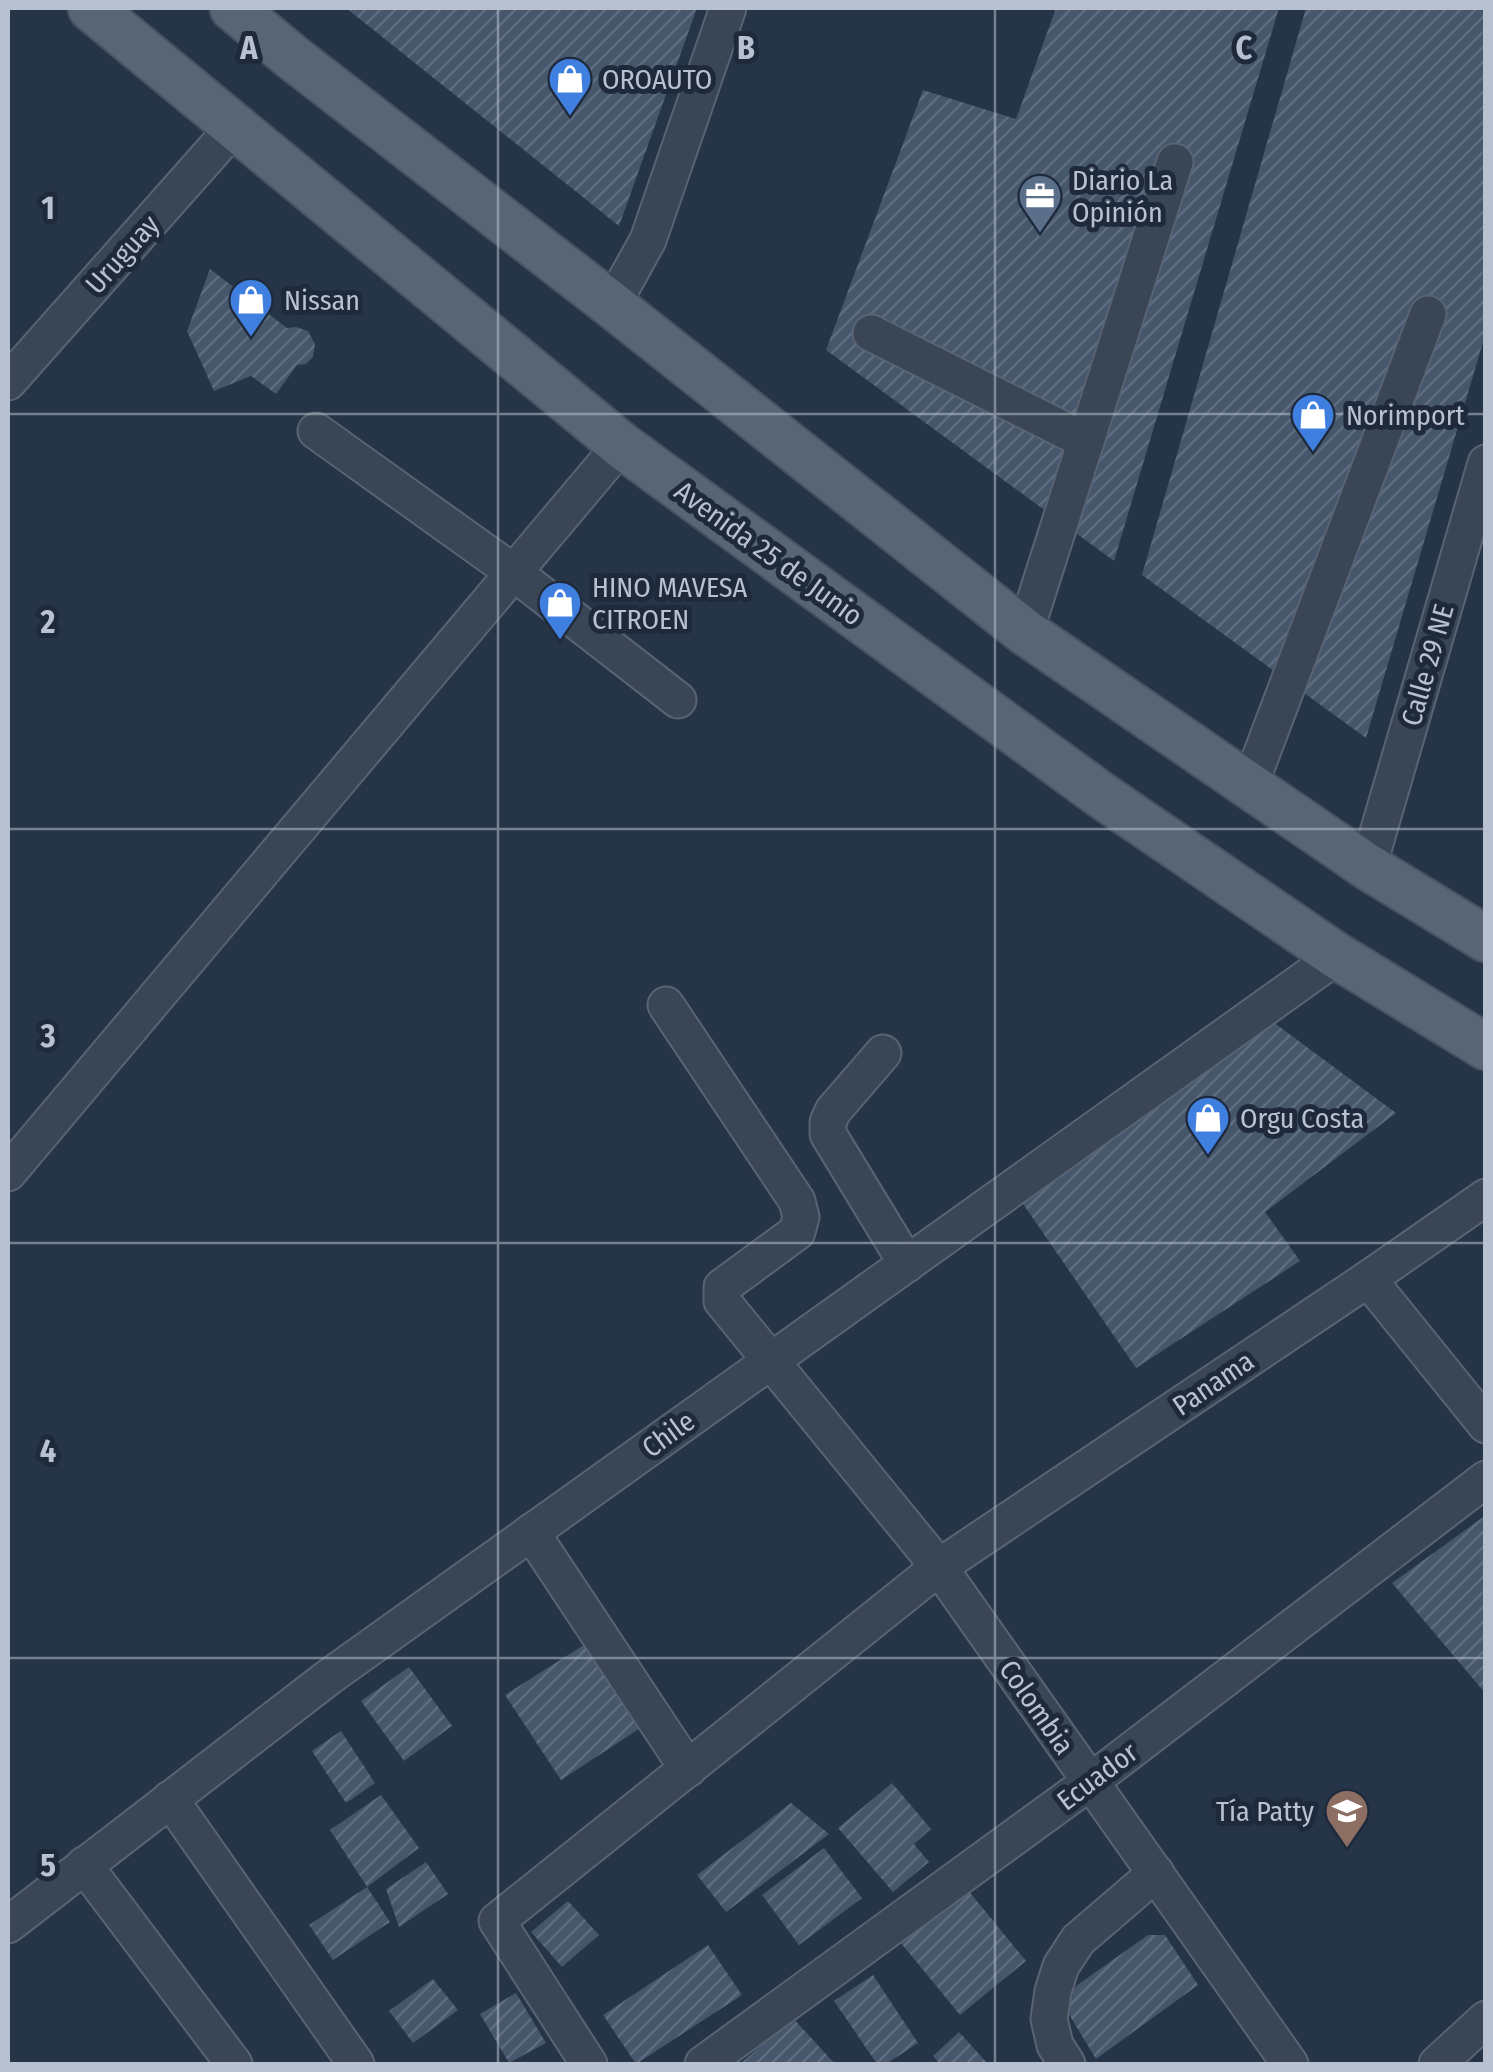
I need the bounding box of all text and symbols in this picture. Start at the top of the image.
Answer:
text: A [239,29,258,67]
text: B [737,29,755,67]
text: C [1236,29,1253,67]
shop icon: OROAUTO [547,56,593,117]
place label: OROAUTO [602,63,712,96]
place label: Diario La Opinión [1072,164,1173,229]
office icon: Diario La Opinión [1017,173,1063,234]
text: 1 [41,189,55,227]
street label: Uruguay [79,208,166,300]
shop icon: Nissan [228,277,274,338]
place label: Nissan [284,284,360,317]
shop icon: Norimport [1290,392,1336,453]
place label: Norimport [1346,399,1465,432]
street label: Avenida 25 de Junio [668,474,869,633]
place label: HINO MAVESA CITROEN [592,571,748,636]
shop icon: HINO MAVESA CITROEN [537,580,583,641]
street label: Calle 29 NE [1394,601,1461,730]
text: 2 [40,603,56,641]
text: 3 [39,1017,56,1055]
shop icon: Orgu Costa [1185,1095,1231,1156]
place label: Orgu Costa [1240,1102,1364,1135]
street label: Panama [1166,1344,1260,1422]
street label: Chile [636,1404,701,1464]
text: 4 [40,1432,56,1470]
street label: Colombia [992,1654,1081,1761]
street label: Ecuador [1051,1735,1144,1817]
school or university icon: Tía Patty [1324,1788,1370,1849]
place label: Tía Patty [1216,1795,1315,1828]
text: 5 [40,1846,56,1884]

